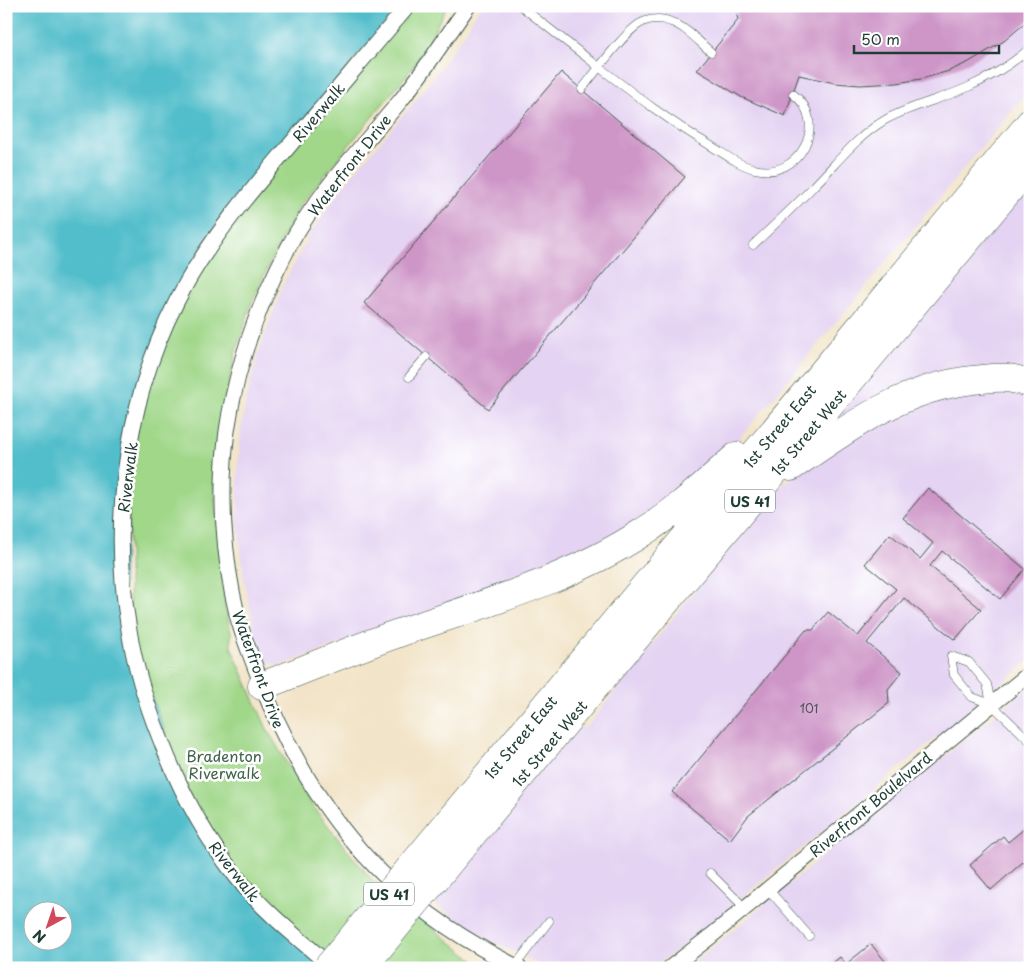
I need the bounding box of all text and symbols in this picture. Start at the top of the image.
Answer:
scale bar [854,22,998,54]
text: 50 m [861,27,900,50]
street label: Riverwalk [286,77,350,147]
street label: Waterfront Drive [302,109,396,221]
street label: 1st Street East [737,379,821,473]
street label: 1st Street West [765,384,851,480]
street label: Riverwalk [111,440,143,514]
road number: US 41 [725,490,775,512]
street label: Waterfront Drive [227,607,291,731]
street label: 1st Street East [478,690,562,784]
street label: 1st Street West [506,695,592,791]
house number: 101 [800,699,818,717]
park label: Bradenton Riverwalk [186,744,262,784]
street label: Riverfront Boulelvard [804,746,936,862]
street label: Riverwalk [204,836,266,906]
road number: US 41 [364,882,414,906]
north arrow [22,902,72,952]
text: N [28,925,50,948]

